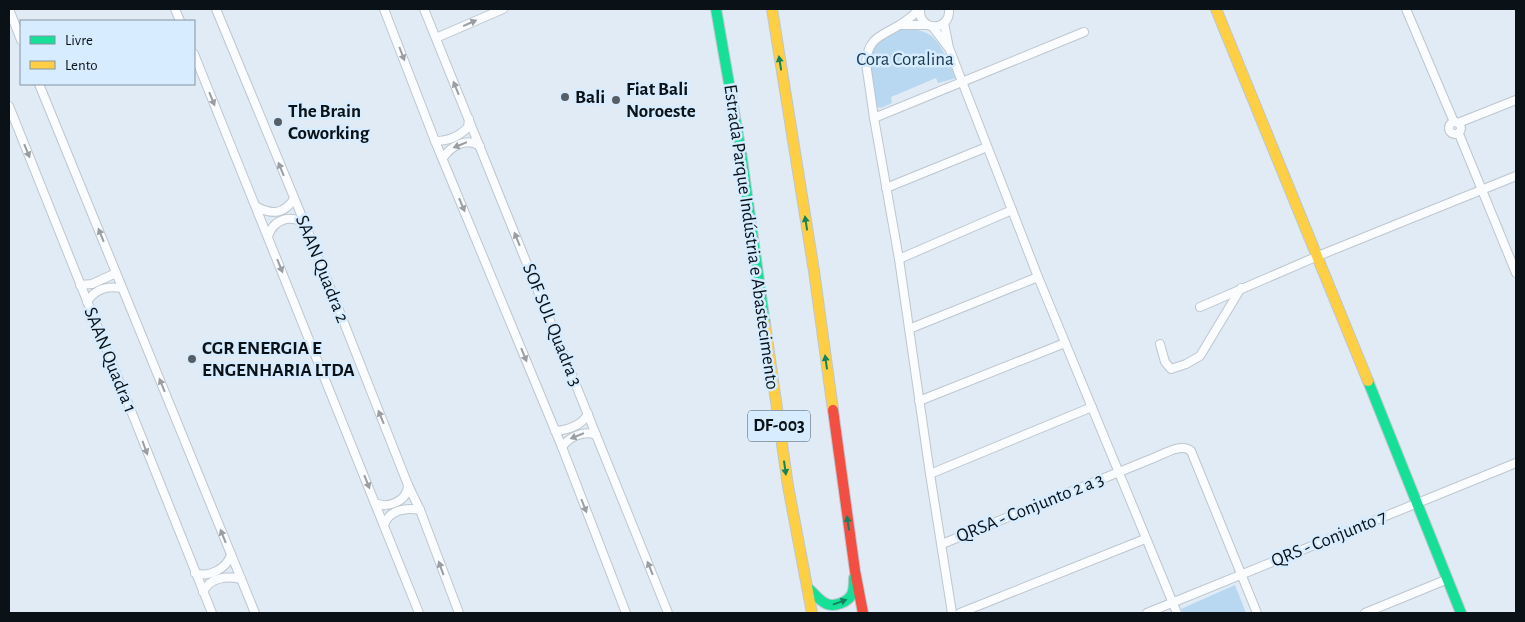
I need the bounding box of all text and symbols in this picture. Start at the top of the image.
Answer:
one-way arrow [463,19,477,27]
legend [20,20,195,85]
text: Livre [65,33,93,48]
one-way arrow [398,47,406,61]
park label: Cora Coralina [856,50,954,69]
one-way arrow [776,54,784,70]
text: Lento [65,58,98,73]
place label: Fiat Bali Noroeste [626,80,696,121]
one-way arrow [452,81,460,95]
street label: Estrada Parque Indústria e Abastecimento [720,83,782,391]
place label: Bali [575,88,605,107]
marker: Bali [559,91,571,103]
one-way arrow [209,92,217,106]
marker: Fiat Bali Noroeste [610,94,622,106]
place label: The Brain Coworking [288,102,370,143]
marker: The Brain Coworking [272,116,284,128]
one-way arrow [452,142,467,149]
one-way arrow [23,144,31,158]
one-way arrow [277,161,285,176]
one-way arrow [458,198,466,213]
street label: SAAN Quadra 2 [292,213,352,326]
one-way arrow [802,215,810,231]
one-way arrow [96,228,104,242]
one-way arrow [513,231,521,246]
one-way arrow [276,259,284,274]
street label: SOF SUL Quadra 3 [519,261,585,389]
street label: SAAN Quadra 1 [80,305,140,415]
place label: CGR ENERGIA E ENGENHARIA LTDA [202,339,355,380]
one-way arrow [520,348,528,363]
marker: CGR ENERGIA E ENGENHARIA LTDA [186,353,198,365]
one-way arrow [822,354,830,370]
one-way arrow [158,377,166,392]
one-way arrow [377,410,385,424]
road number: DF-003 [748,411,810,442]
one-way arrow [570,433,585,440]
one-way arrow [142,441,150,456]
one-way arrow [781,460,789,476]
street label: QRSA - Conjunto 2 a 3 [954,470,1106,546]
one-way arrow [363,475,371,489]
one-way arrow [581,499,589,513]
street label: QRS - Conjunto 7 [1269,507,1390,571]
one-way arrow [844,515,852,531]
one-way arrow [219,529,227,543]
one-way arrow [437,560,445,575]
one-way arrow [645,561,653,575]
one-way arrow [833,598,848,606]

